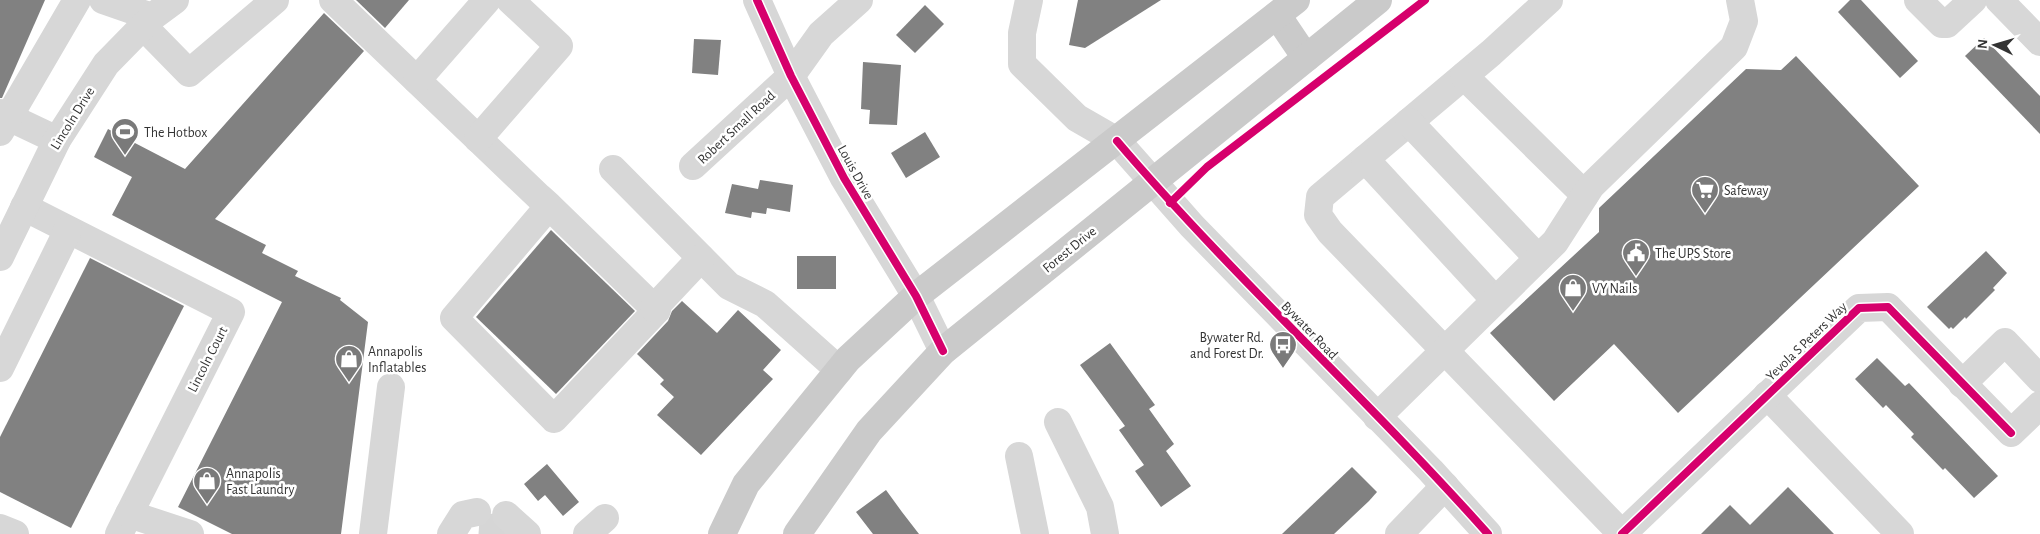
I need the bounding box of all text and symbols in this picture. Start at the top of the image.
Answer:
north arrow [1970,20,2020,70]
text: N [1976,38,1990,49]
street label: Lincoln Drive [48,85,98,152]
street label: Robert Small Road [695,88,778,167]
sports icon: The Hotbox [110,117,140,156]
place label: The Hotbox [144,126,207,140]
street label: Louis Drive [835,143,876,202]
supermarket icon: Safeway [1690,175,1720,214]
place label: Safeway [1724,184,1769,198]
street label: Forest Drive [1040,224,1099,275]
public building icon: The UPS Store [1621,238,1651,277]
place label: The UPS Store [1655,247,1731,261]
shop icon: VY Nails [1558,273,1588,312]
place label: VY Nails [1592,282,1637,296]
street label: Bywater Road [1278,299,1340,362]
street label: Yevola S Peters Way [1763,300,1850,384]
street label: Lincoln Court [185,324,231,395]
bus stop icon: Bywater Rd. and Forest Dr. [1268,330,1298,369]
place label: Bywater Rd. and Forest Dr. [1190,331,1264,361]
shop icon: Annapolis Inflatables [334,344,364,383]
place label: Annapolis Inflatables [368,345,426,375]
shop icon: Annapolis Fast Laundry [192,466,222,505]
place label: Annapolis Fast Laundry [226,467,295,497]

